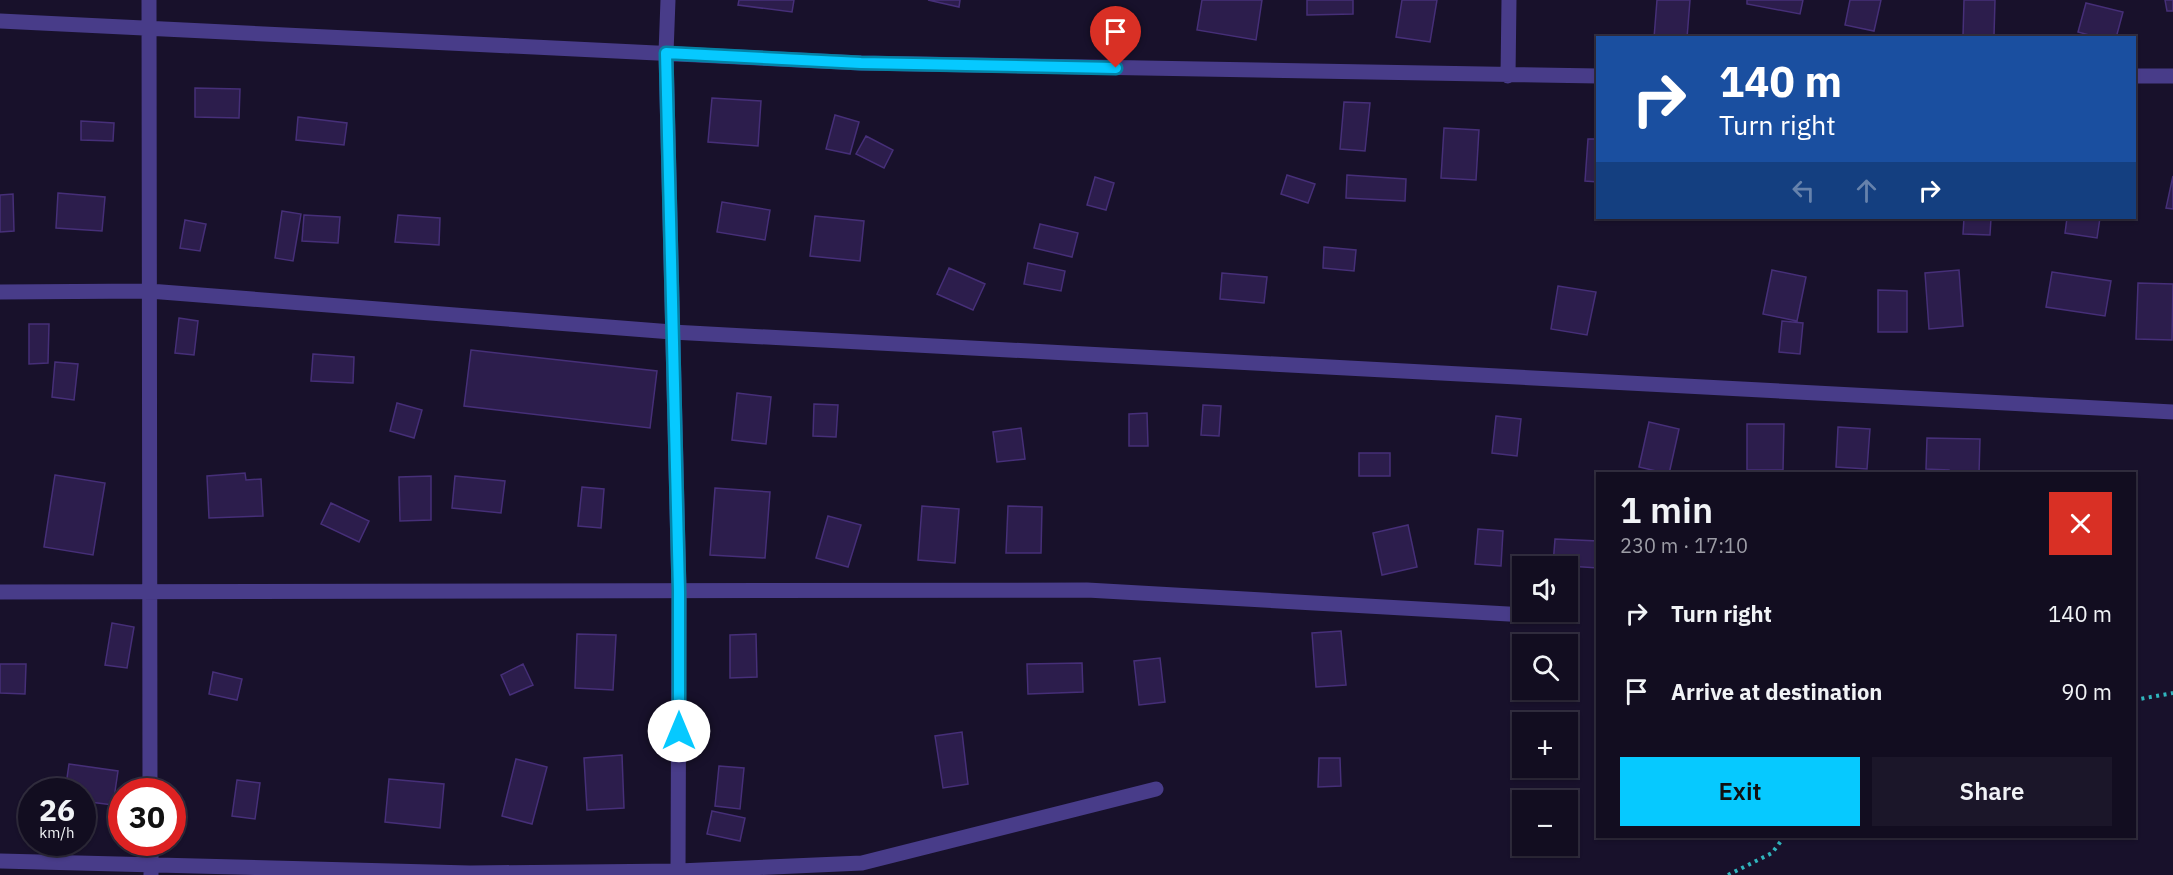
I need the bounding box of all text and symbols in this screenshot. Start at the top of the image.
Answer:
pin [1090,6,1141,68]
icon: arrive [1099,15,1132,48]
text: 140 m [1719,54,1842,109]
icon: right [1620,60,1698,138]
text: Turn right [1719,107,1836,142]
icon: left [1787,174,1820,207]
icon: ahead [1850,174,1883,207]
icon: right [1913,174,1946,207]
text: 1 min [1620,486,1713,533]
button: close [2049,492,2112,555]
text: 230 m · 17:10 [1620,532,1748,559]
map controls [1512,556,1578,856]
button: sound [1512,556,1578,622]
icon: right [1620,597,1653,630]
text: Turn right [1671,599,1772,628]
text: 140 m [2048,599,2112,628]
button: search [1512,634,1578,700]
icon: arrive [1620,675,1653,708]
text: Arrive at destination [1671,677,1882,706]
text: 90 m [2061,677,2112,706]
position arrow [647,699,711,763]
button: + [1512,712,1578,778]
button: Exit [1620,757,1860,826]
button: Share [1872,757,2112,826]
speed limit sign: 30 [108,778,186,856]
text: 26 [39,790,75,829]
button: − [1512,790,1578,856]
text: km/h [39,823,75,842]

